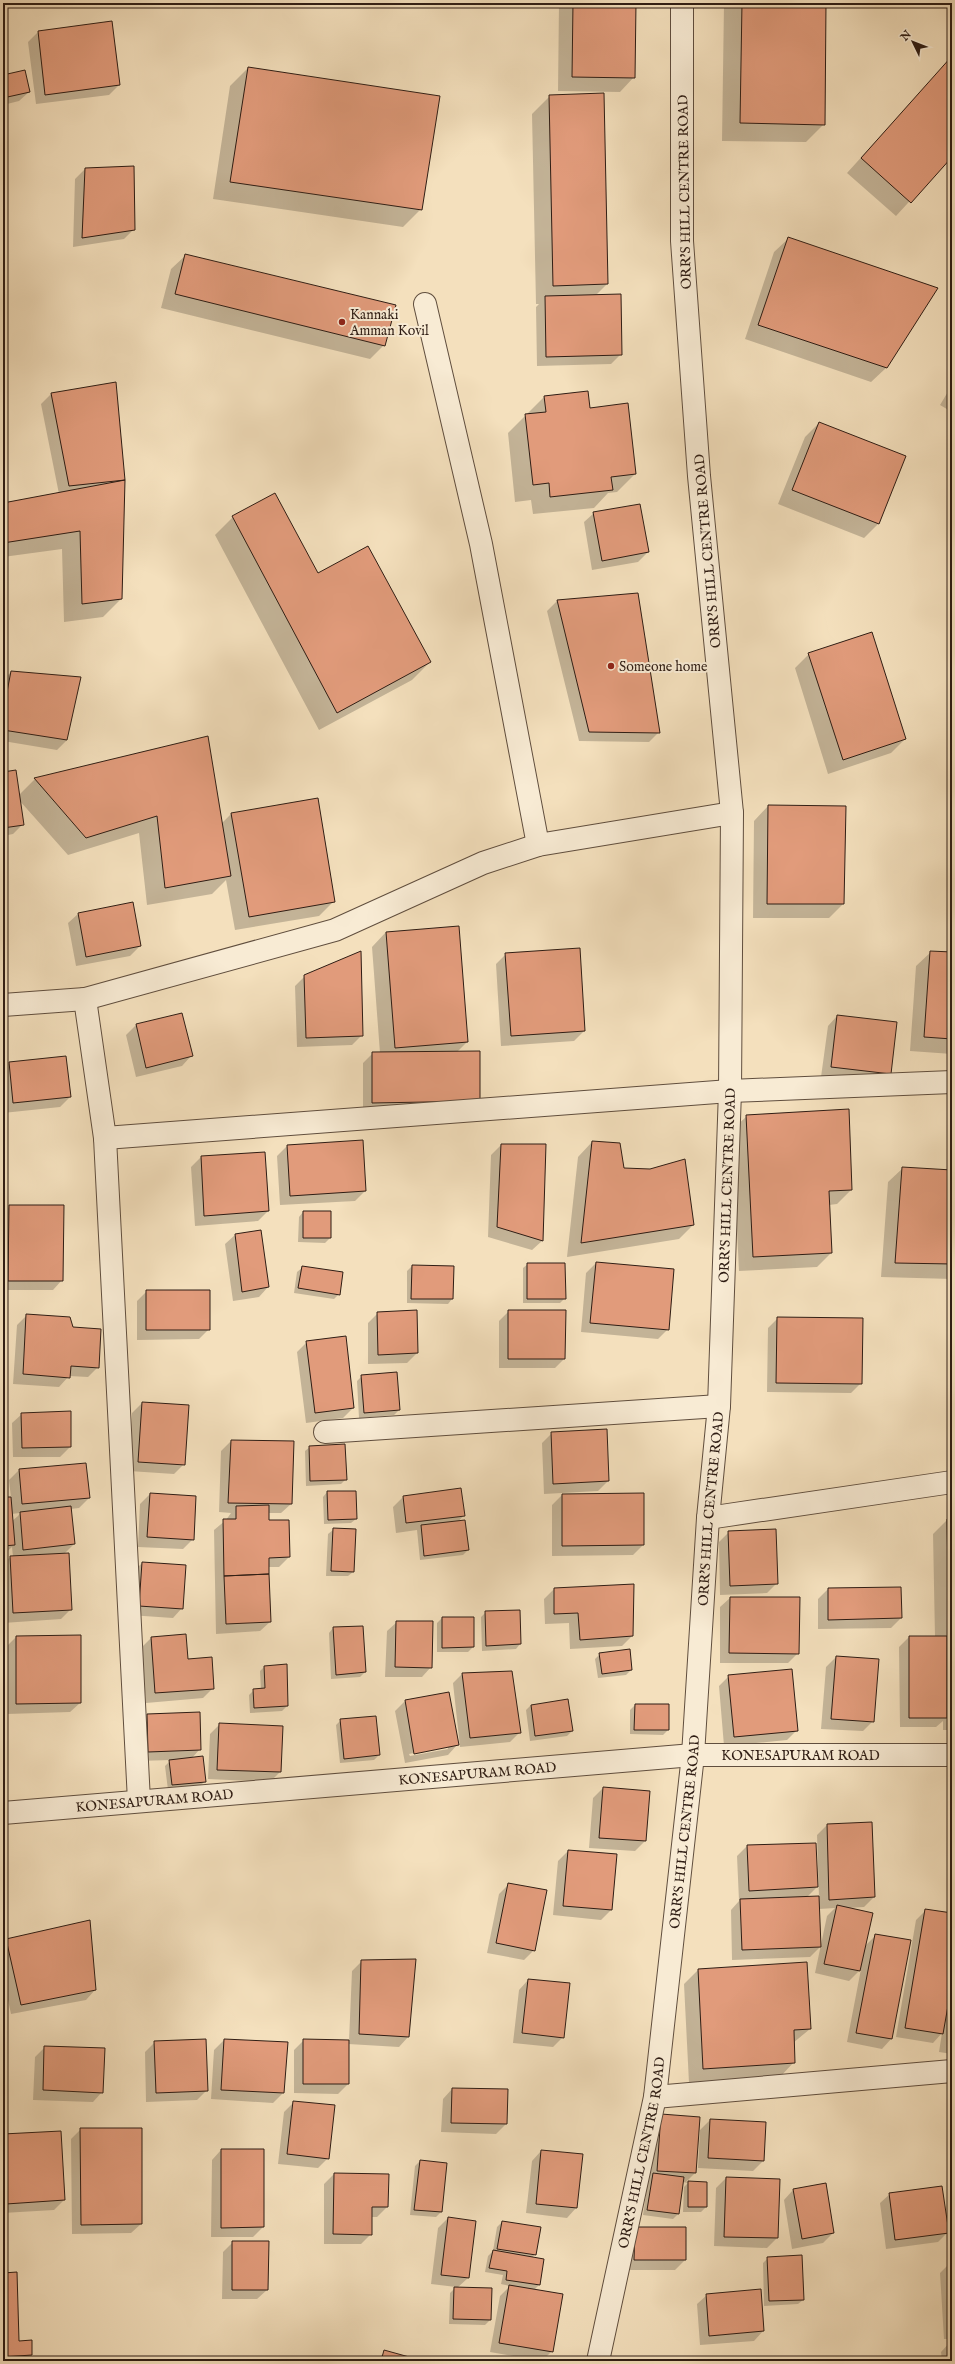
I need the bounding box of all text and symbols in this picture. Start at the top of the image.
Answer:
north arrow [893,22,933,62]
text: N [897,27,915,45]
street label: ORR'S HILL CENTRE ROAD [674,94,696,290]
place label: Kannaki Amman Kovil [349,306,429,340]
marker: Kannaki Amman Kovil [337,317,347,327]
street label: ORR'S HILL CENTRE ROAD [691,453,725,649]
place label: Someone home [619,658,708,676]
marker: Someone home [606,661,616,671]
street label: ORR'S HILL CENTRE ROAD [715,1088,740,1283]
street label: ORR'S HILL CENTRE ROAD [694,1411,728,1607]
street label: ORR'S HILL CENTRE ROAD [666,1734,704,1930]
street label: KONESAPURAM ROAD [721,1747,880,1765]
street label: KONESAPURAM ROAD [398,1759,557,1790]
street label: KONESAPURAM ROAD [75,1786,234,1817]
street label: ORR'S HILL CENTRE ROAD [615,2056,669,2250]

